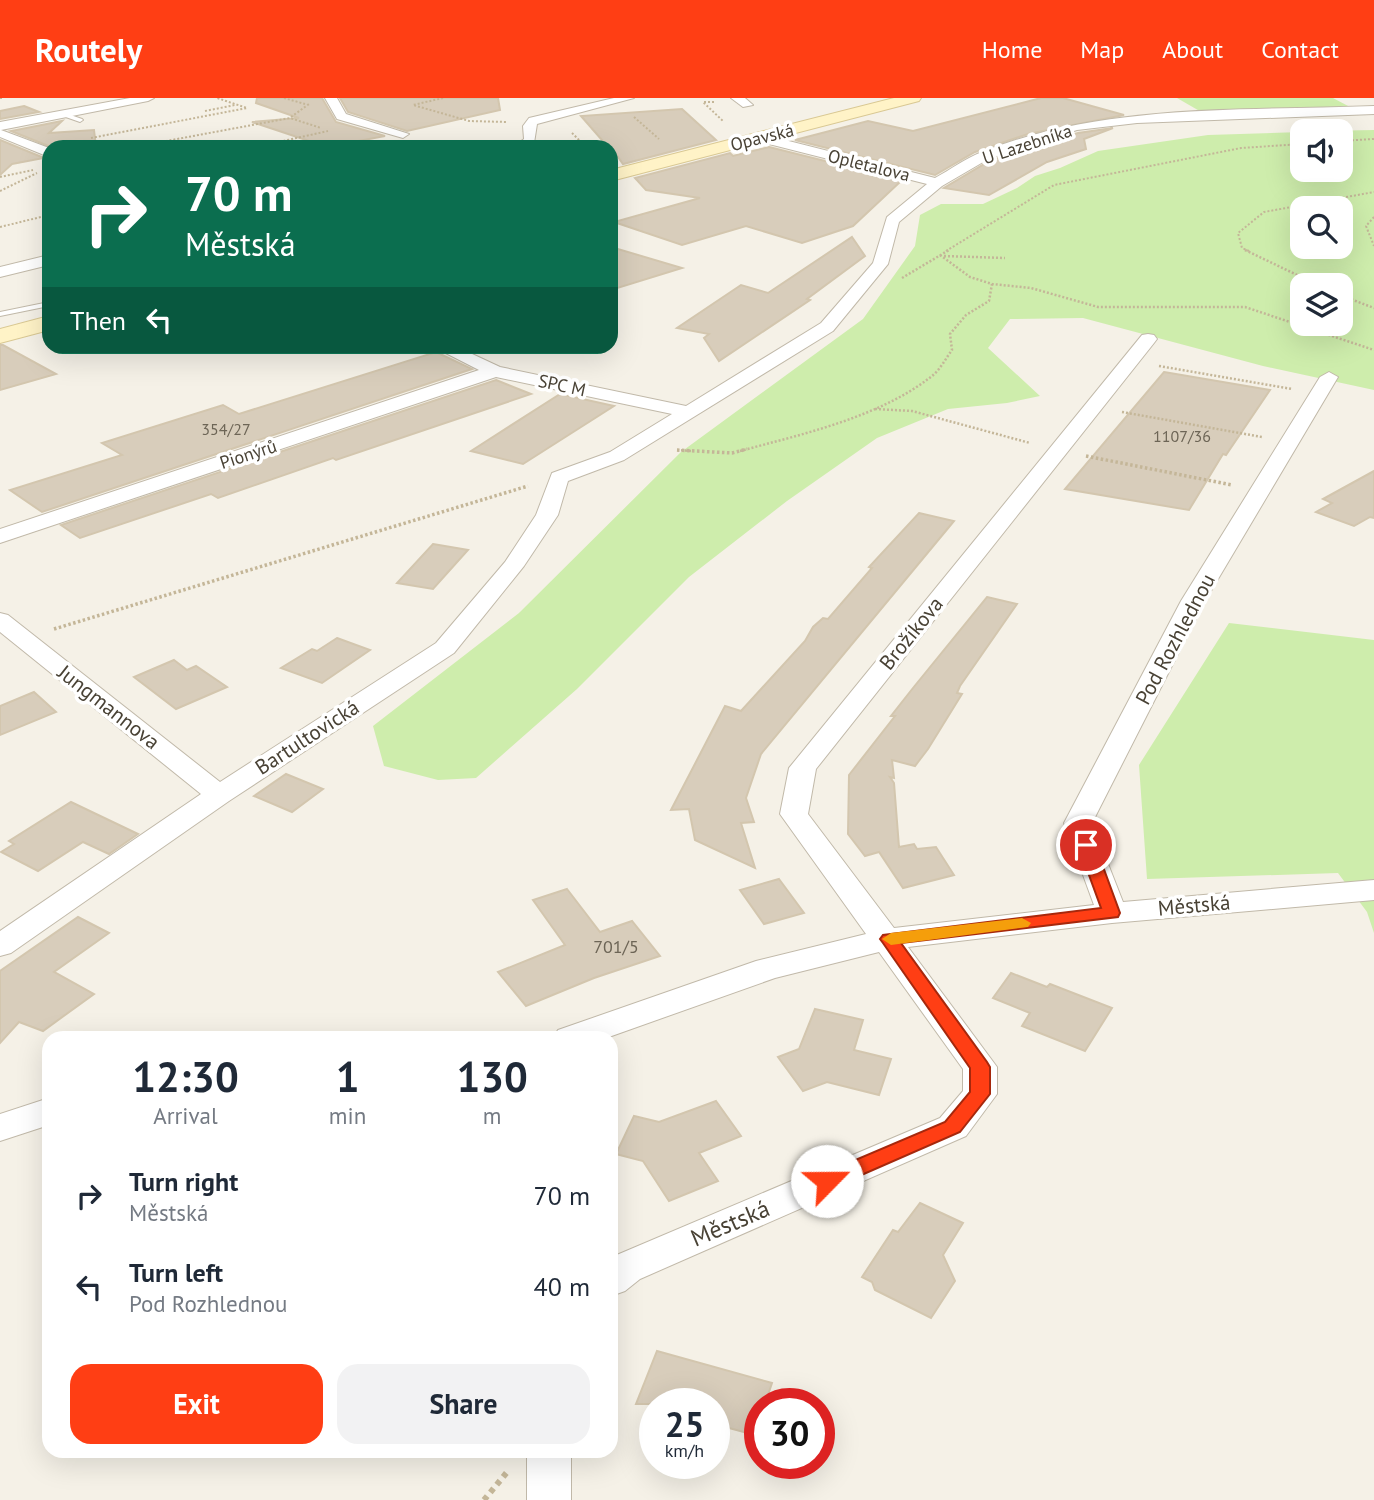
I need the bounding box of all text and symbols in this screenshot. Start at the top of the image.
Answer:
text: Routely [35,28,142,71]
text: Home [982,34,1042,65]
text: Map [1080,34,1124,65]
text: About [1162,34,1223,65]
text: Contact [1261,34,1339,65]
street label: Opavská [728,118,796,156]
street label: U Lazebníka [979,119,1075,169]
map controls [1290,119,1353,336]
button: sound [1290,119,1353,182]
street label: Opletalova [826,144,912,186]
text: 70 m [185,161,292,225]
icon: right [70,168,161,259]
button: search [1290,196,1353,259]
text: Městská [185,223,296,265]
button: layers [1290,273,1353,336]
icon: left [140,301,178,339]
text: Then [70,304,126,337]
street label: SPC M [536,369,588,401]
house number: 354/27 [201,419,251,439]
house number: 1107/36 [1153,426,1211,446]
street label: Pionýrů [217,434,279,474]
street label: Pod Rozhlednou [1129,569,1221,709]
street label: Brožíkova [873,591,949,675]
street label: Jungmannova [52,658,165,755]
street label: Bartultovická [250,693,364,781]
pin [1056,815,1116,875]
icon: arrive [1067,826,1105,864]
street label: Městská [1157,888,1231,922]
house number: 701/5 [593,935,639,958]
text: 12:30 [132,1049,239,1104]
text: 1 [336,1049,359,1104]
text: 130 [456,1049,528,1104]
text: Arrival [153,1101,218,1130]
text: min [329,1101,366,1130]
text: m [483,1101,501,1130]
position arrow [790,1144,864,1218]
text: Turn right [129,1165,238,1198]
icon: right [70,1177,108,1215]
text: 70 m [534,1179,590,1212]
street label: Městská [686,1193,774,1253]
text: Městská [129,1198,208,1227]
text: Turn left [129,1256,223,1289]
icon: left [70,1268,108,1306]
text: 40 m [534,1270,590,1303]
text: Pod Rozhlednou [129,1289,287,1318]
button: Exit [70,1364,323,1444]
button: Share [337,1364,590,1444]
speed limit sign: 30 [744,1388,835,1479]
text: 25 [665,1401,704,1447]
text: km/h [665,1439,704,1462]

